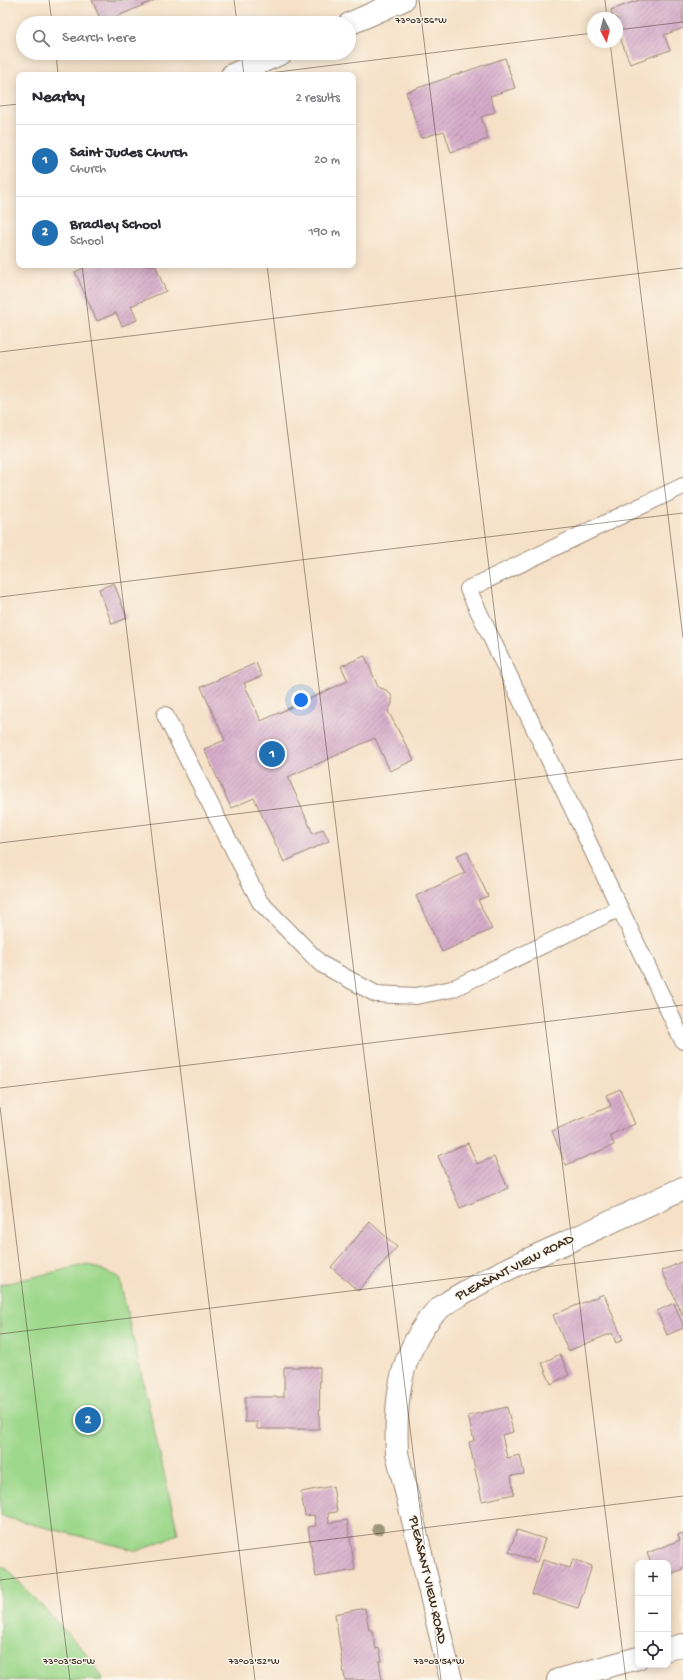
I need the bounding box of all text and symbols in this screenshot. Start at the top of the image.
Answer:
north arrow [587,12,623,48]
text: 73°03'56"W [394,15,447,27]
search box [16,16,356,60]
icon: search [30,27,52,49]
text: Search here [62,29,136,47]
text: Nearby [32,88,85,108]
text: 2 results [295,91,340,106]
text: Saint Judes Church [70,144,188,162]
text: 1 [42,153,48,168]
text: 20 m [314,153,340,168]
text: Church [70,162,106,177]
text: Bradley School [70,216,161,234]
text: 2 [42,225,48,240]
text: 190 m [309,225,340,240]
text: School [70,234,104,249]
your location [291,690,311,710]
pin: 1 [259,739,285,769]
street label: PLEASANT VIEW ROAD [452,1230,578,1306]
pin: 2 [75,1405,101,1435]
street label: PLEASANT VIEW ROAD [404,1513,450,1646]
map controls [635,1560,671,1668]
button: + [635,1560,671,1596]
button: − [635,1596,671,1632]
button: locate [635,1632,671,1668]
text: 73°03'50"W [42,1656,95,1668]
text: 73°03'52"W [227,1656,280,1668]
text: 73°03'54"W [413,1656,465,1668]

